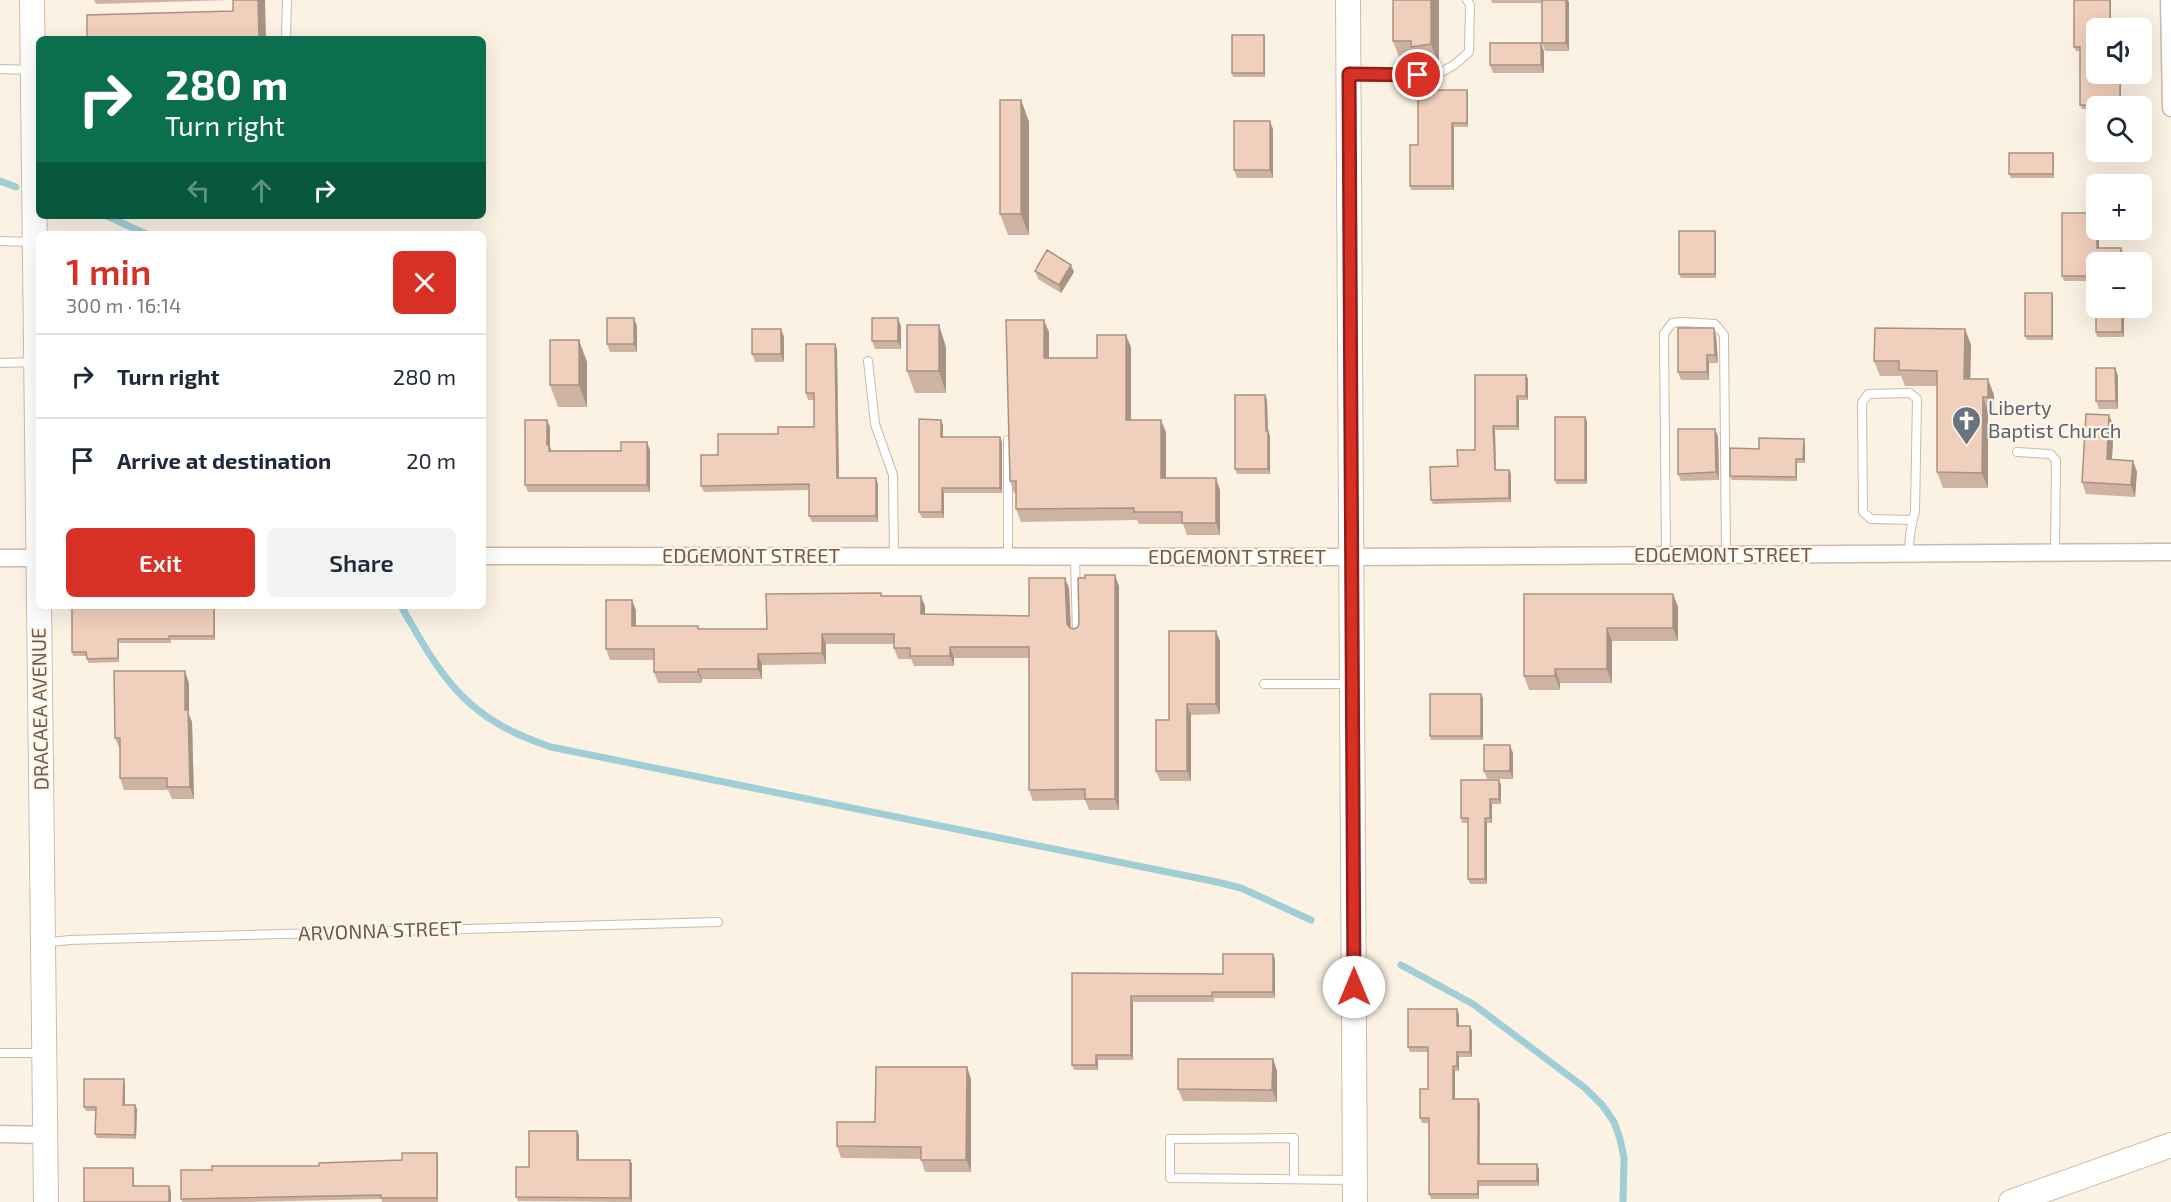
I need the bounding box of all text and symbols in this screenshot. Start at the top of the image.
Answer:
map controls [2086,18,2152,318]
button: sound [2086,18,2152,84]
pin [1392,49,1443,100]
text: 280 m [165,58,288,108]
icon: arrive [1401,58,1434,91]
icon: right [66,60,144,138]
button: search [2086,96,2152,162]
text: Turn right [165,109,285,141]
icon: left [182,174,215,207]
icon: ahead [245,174,278,207]
icon: right [308,174,341,207]
button: + [2086,174,2152,240]
text: 1 min [66,249,151,292]
button: close [393,251,456,314]
button: − [2086,252,2152,318]
text: 300 m · 16:14 [66,293,181,317]
icon: right [66,360,99,393]
text: Turn right [117,363,219,389]
text: 280 m [393,363,456,389]
place label: Liberty Baptist Church [1988,395,2121,442]
church icon: Liberty Baptist Church [1951,404,1983,446]
icon: arrive [66,444,99,477]
text: Arrive at destination [117,447,331,473]
text: 20 m [406,447,456,473]
button: Exit [66,528,255,597]
button: Share [267,528,456,597]
street label: EDGEMONT STREET [1634,542,1812,566]
street label: EDGEMONT STREET [662,543,840,567]
street label: EDGEMONT STREET [1148,544,1326,568]
street label: DRACAEA AVENUE [26,627,52,791]
street label: ARVONNA STREET [298,915,463,945]
position arrow [1322,955,1386,1019]

